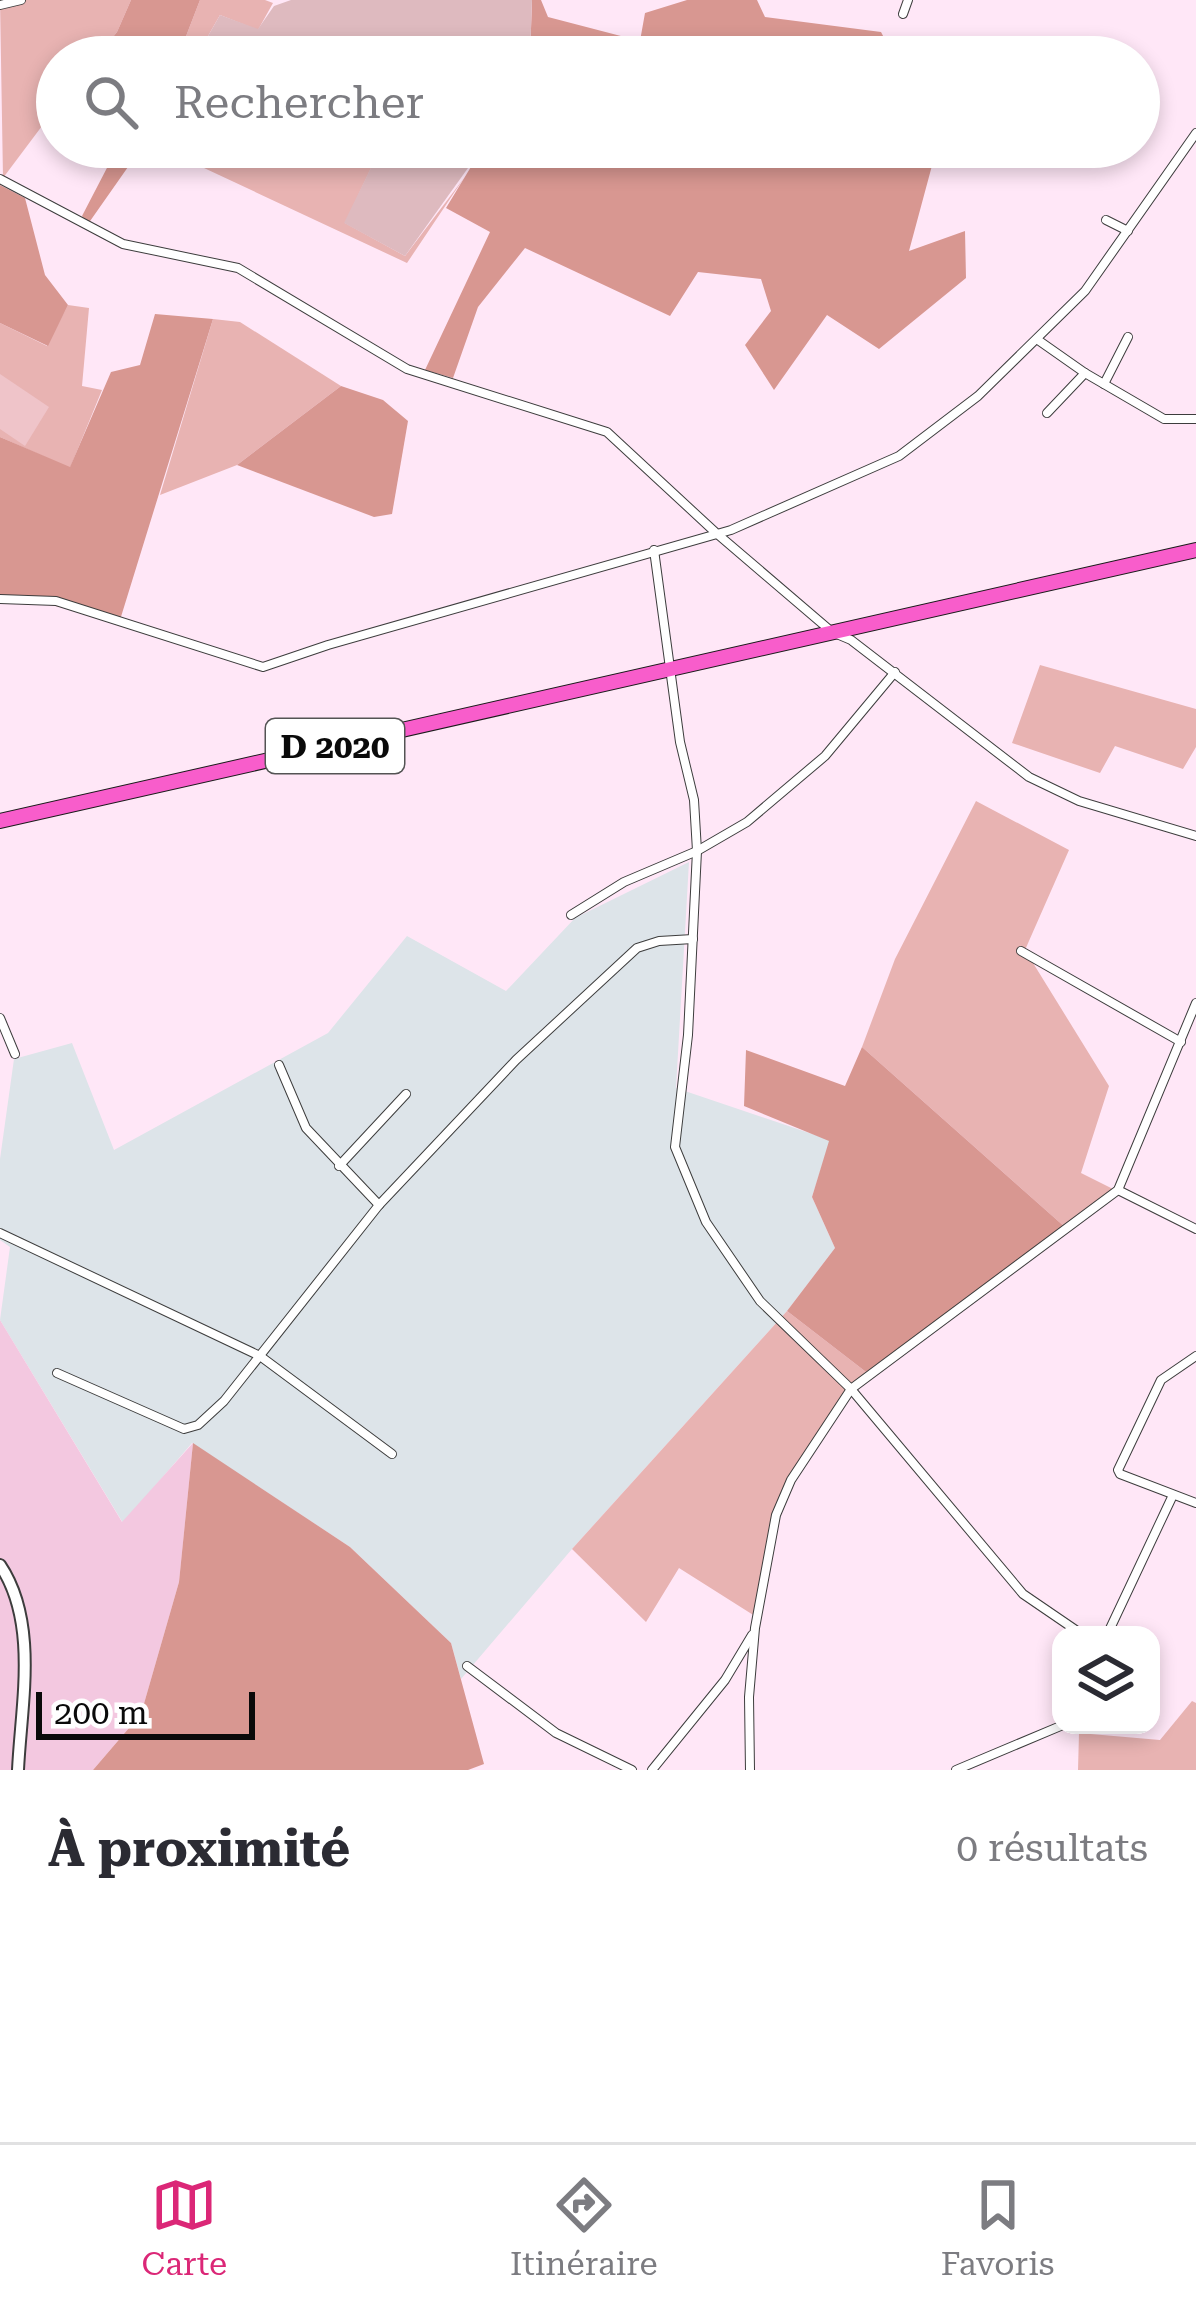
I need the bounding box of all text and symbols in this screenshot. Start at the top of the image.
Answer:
search box [36,36,1160,168]
icon: search [78,69,144,135]
text: Rechercher [174,76,424,129]
road number: D 2020 [266,719,404,773]
map controls [1052,1626,1160,1734]
button: layers [1052,1626,1160,1734]
scale bar [36,1686,255,1739]
text: 200 m [54,1693,148,1732]
text: À proximité [48,1819,350,1878]
text: 0 résultats [956,1825,1148,1871]
tab: Carte [141,2172,227,2283]
tab: Itinéraire [510,2172,658,2283]
tab: Favoris [941,2172,1055,2283]

